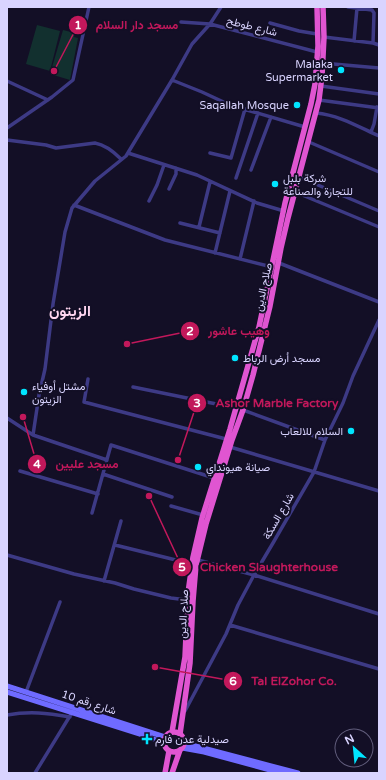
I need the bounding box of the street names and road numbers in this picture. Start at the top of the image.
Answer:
street label: شارع طوطح [225,14,279,40]
street label: صلاح الدين [252,262,276,313]
street label: شارع السكة [260,491,298,542]
street label: صلاح الدين [176,589,192,639]
street label: شارع رقم 10 [60,688,118,718]

